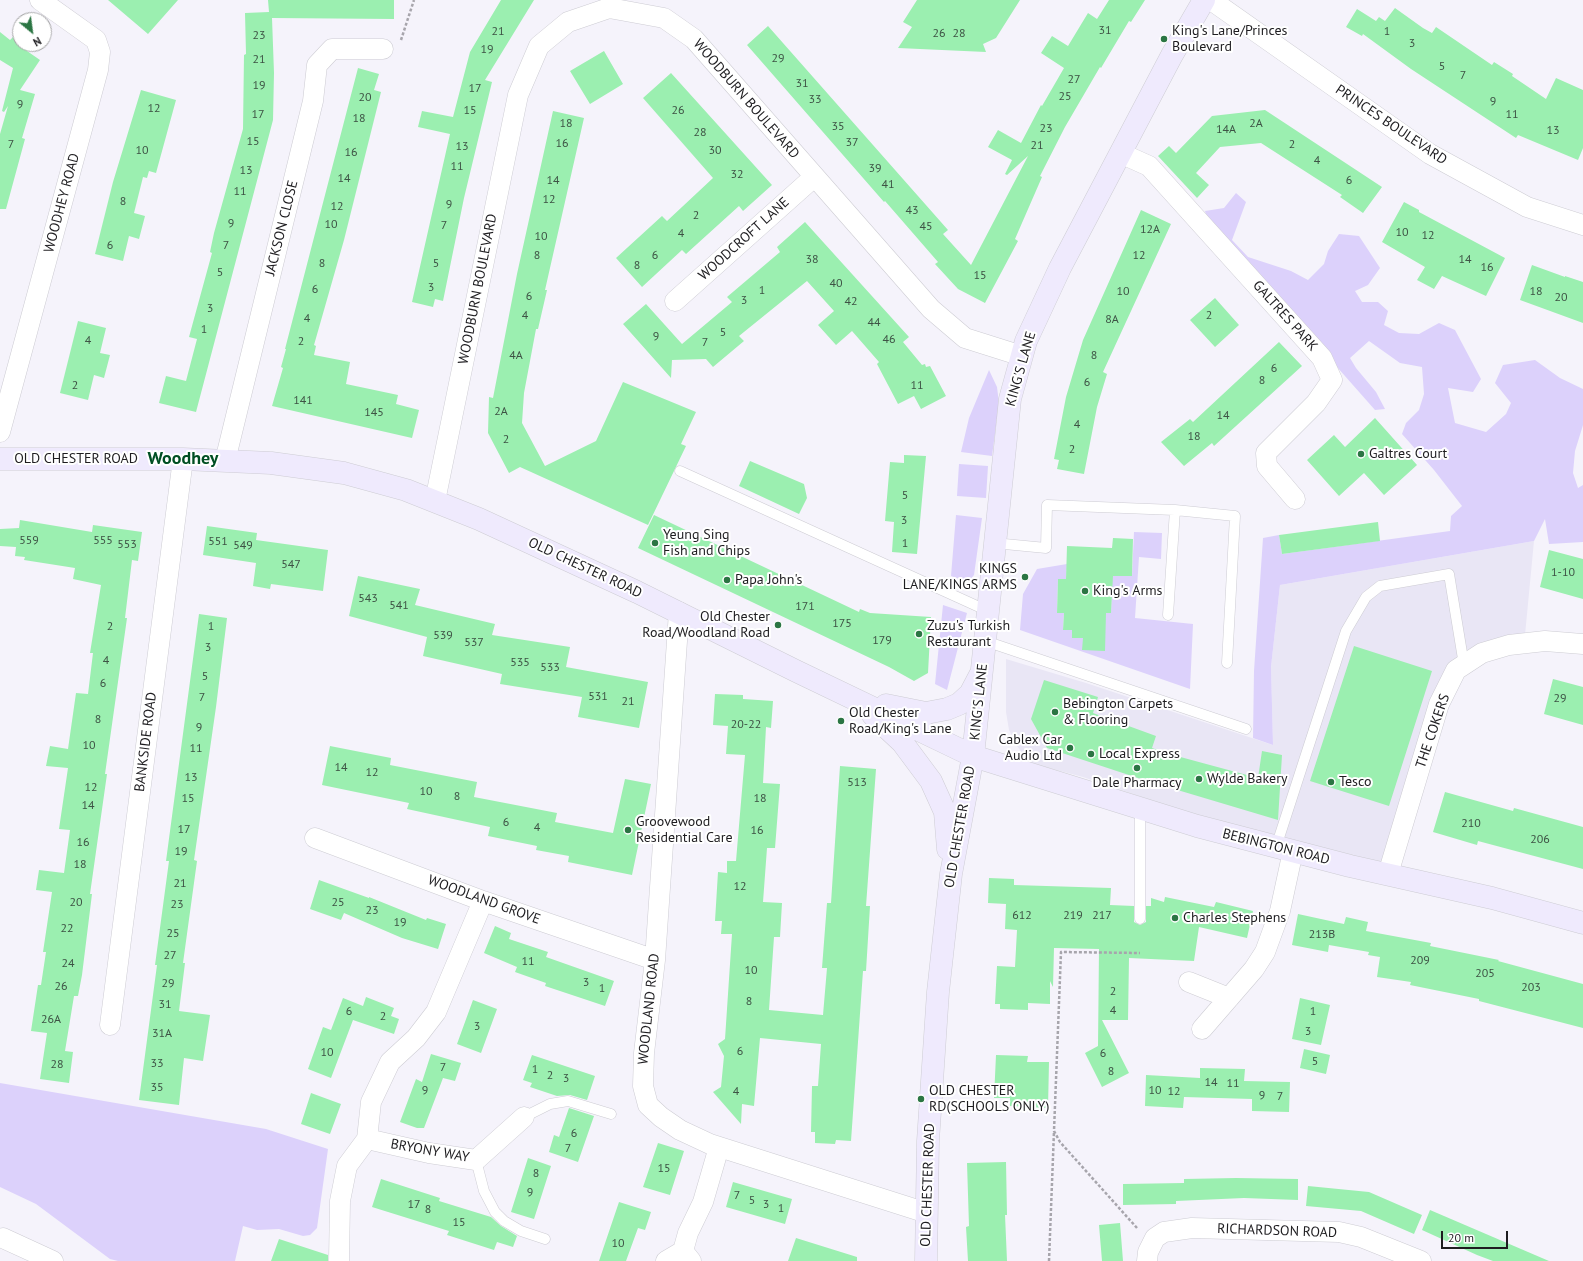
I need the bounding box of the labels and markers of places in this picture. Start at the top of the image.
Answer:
place label: King's Lane/Princes Boulevard [1172,23,1287,56]
marker: King's Lane/Princes Boulevard [1159,34,1169,44]
place label: Galtres Court [1369,446,1447,462]
marker: Galtres Court [1356,449,1366,459]
place label: Yeung Sing Fish and Chips [663,527,750,560]
marker: Yeung Sing Fish and Chips [650,538,660,548]
place label: KINGS LANE/KINGS ARMS [903,561,1017,594]
place label: Papa John's [735,572,803,588]
marker: KINGS LANE/KINGS ARMS [1020,572,1030,582]
marker: Papa John's [722,575,732,585]
place label: King's Arms [1093,583,1162,599]
marker: King's Arms [1080,586,1090,596]
place label: Old Chester Road/Woodland Road [642,609,770,642]
place label: Zuzu's Turkish Restaurant [927,618,1010,650]
marker: Old Chester Road/Woodland Road [773,620,783,630]
marker: Zuzu's Turkish Restaurant [914,629,924,639]
place label: Bebington Carpets & Flooring [1063,696,1173,728]
place label: Old Chester Road/King's Lane [849,705,952,738]
marker: Bebington Carpets & Flooring [1050,707,1060,717]
marker: Old Chester Road/King's Lane [836,716,846,726]
place label: Cablex Car Audio Ltd [998,732,1062,764]
marker: Cablex Car Audio Ltd [1065,743,1075,753]
place label: Local Express [1099,746,1180,762]
marker: Local Express [1086,749,1096,759]
marker: Dale Pharmacy [1132,763,1142,773]
place label: Wylde Bakery [1207,771,1287,787]
marker: Wylde Bakery [1194,774,1204,784]
place label: Tesco [1339,774,1371,790]
place label: Dale Pharmacy [1092,775,1182,791]
marker: Tesco [1326,777,1336,787]
place label: Groovewood Residential Care [636,814,733,846]
marker: Groovewood Residential Care [623,825,633,835]
place label: Charles Stephens [1183,910,1286,926]
marker: Charles Stephens [1170,913,1180,923]
place label: OLD CHESTER RD(SCHOOLS ONLY) [929,1083,1049,1116]
marker: OLD CHESTER RD(SCHOOLS ONLY) [916,1094,926,1104]

